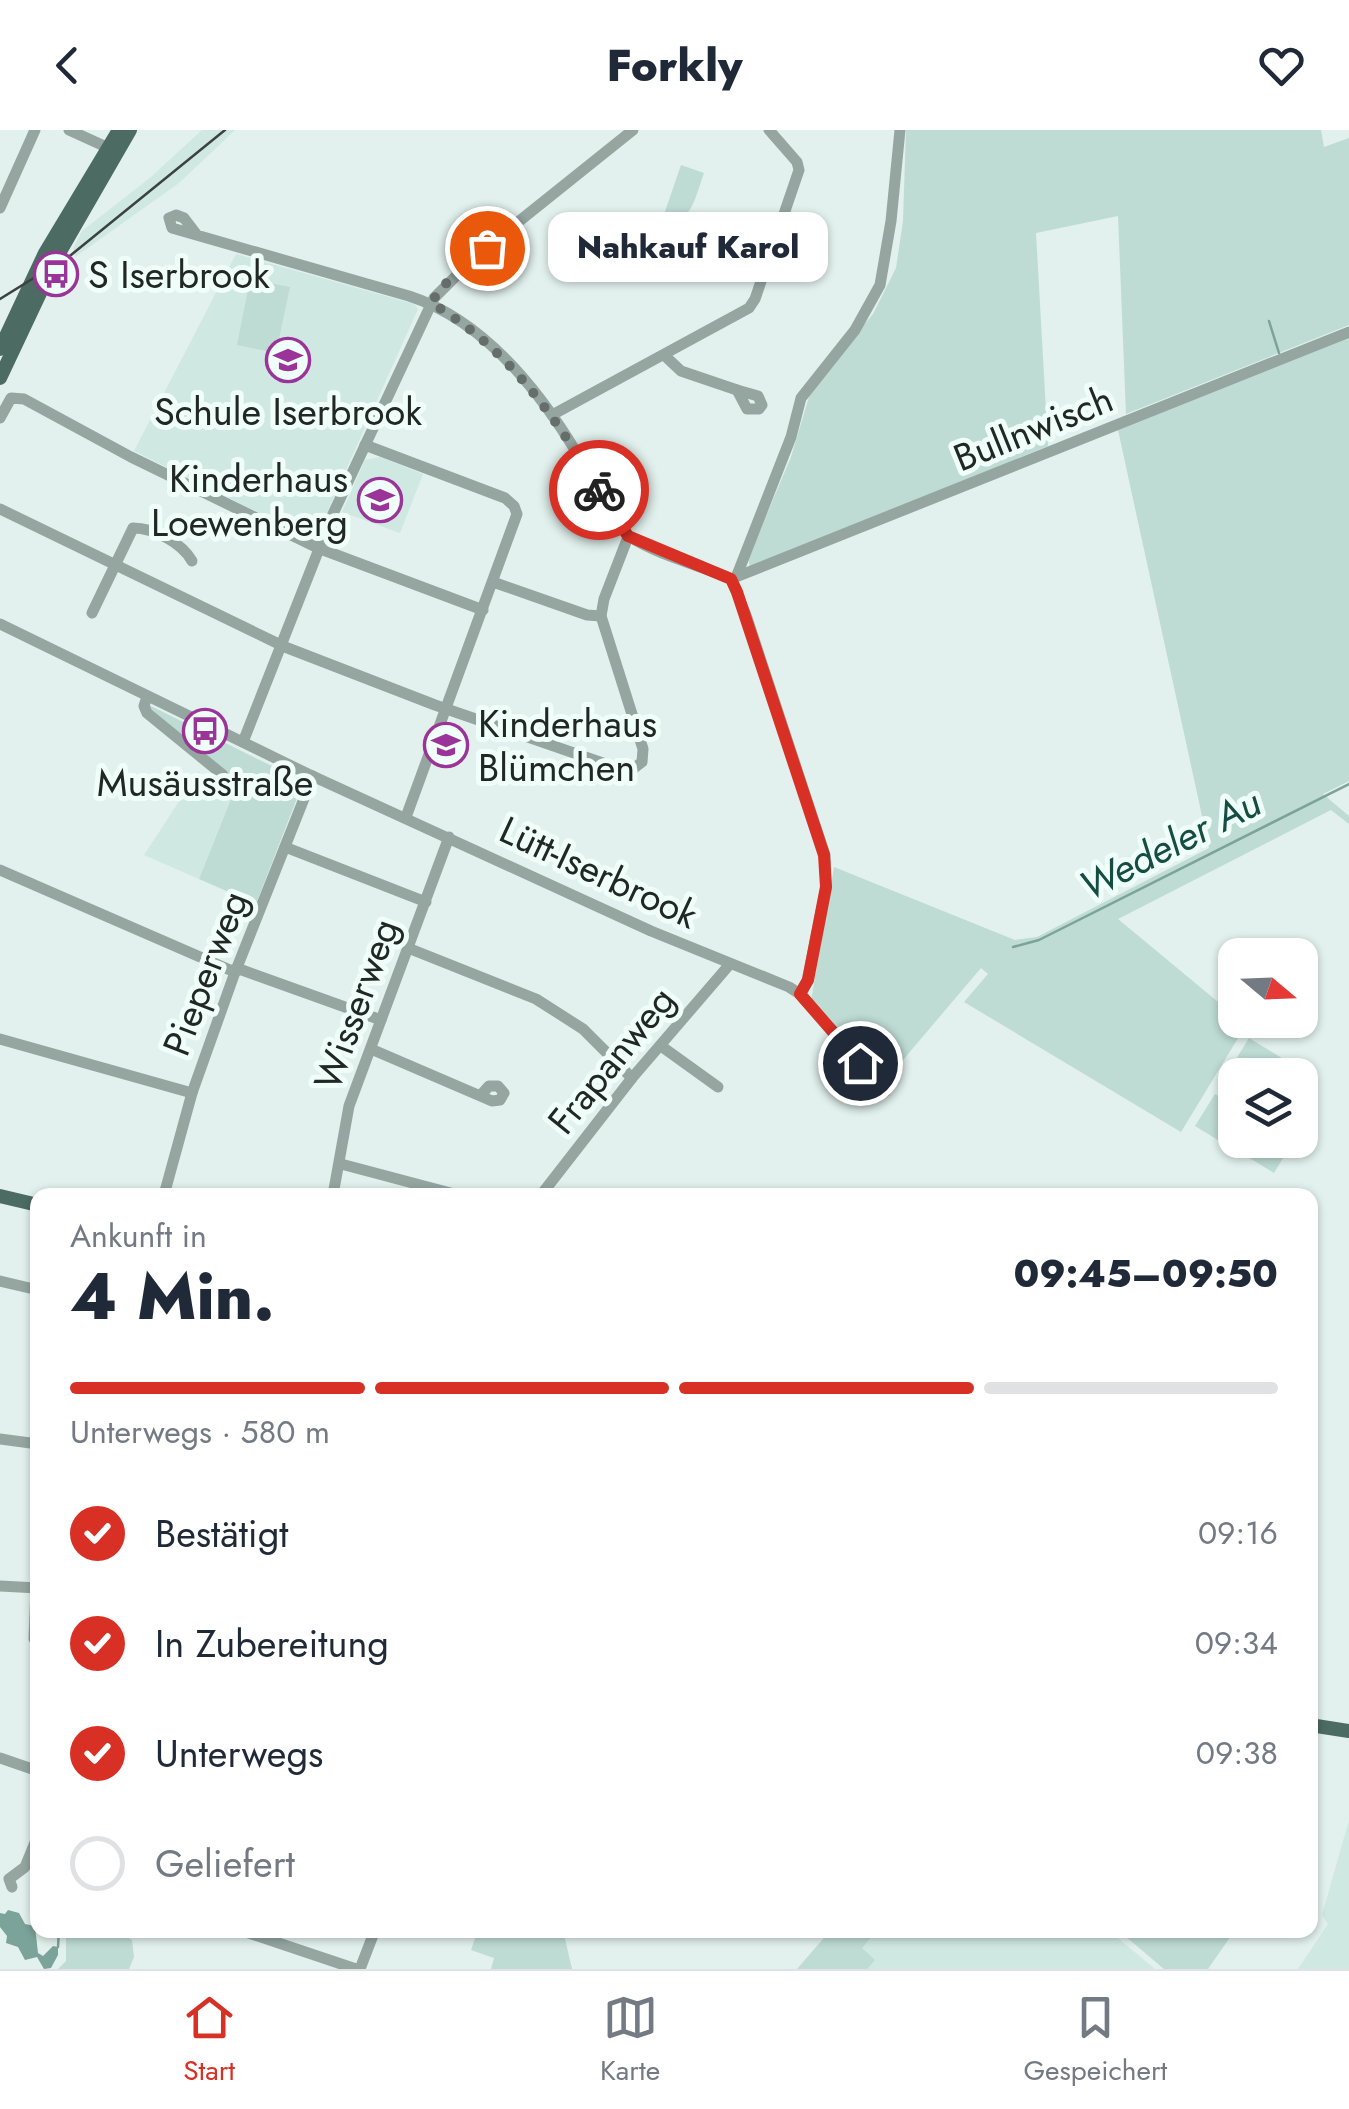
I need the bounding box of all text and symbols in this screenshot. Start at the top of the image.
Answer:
text: Forkly [607,33,742,98]
icon: back [40,38,95,93]
icon: heart [1254,38,1309,93]
pin [445,206,530,291]
callout: Nahkauf Karol [547,213,827,283]
icon: bag [460,221,515,276]
text: Nahkauf Karol [577,224,799,270]
place label: S Iserbrook [88,247,270,302]
bus stop icon: S Iserbrook [33,251,79,297]
school or university icon: Schule Iserbrook [265,337,311,383]
street label: Bullnwisch [945,371,1121,485]
place label: Schule Iserbrook [154,384,422,439]
courier [549,440,649,540]
place label: Kinderhaus Loewenberg [151,451,348,550]
icon: bike [572,463,627,518]
school or university icon: Kinderhaus Loewenberg [357,477,403,523]
place label: Kinderhaus Blümchen [478,696,657,795]
bus stop icon: Musäusstraße [182,708,228,754]
school or university icon: Kinderhaus Blümchen [423,722,469,768]
place label: Musäusstraße [97,755,313,810]
water label: Wedeler Au [1069,773,1271,915]
street label: Lütt-Iserbrook [491,802,707,942]
street label: Pieperweg [148,883,262,1063]
street label: Wisserweg [300,911,412,1097]
north arrow [1218,938,1318,1038]
map controls [1218,938,1318,1158]
street label: Frapanweg [534,974,688,1146]
pin [818,1021,903,1106]
icon: home [833,1036,888,1091]
button: layers [1218,1058,1318,1158]
text: Ankunft in [70,1213,207,1259]
text: 09:45–09:50 [1013,1246,1278,1301]
text: 4 Min. [70,1249,275,1343]
text: Unterwegs · 580 m [70,1409,330,1455]
icon: check [70,1506,125,1561]
text: Bestätigt [155,1506,288,1561]
text: 09:16 [1198,1510,1278,1556]
icon: check [70,1616,125,1671]
text: In Zubereitung [155,1616,389,1671]
text: 09:34 [1195,1620,1278,1666]
icon: check [70,1726,125,1781]
text: Unterwegs [155,1726,323,1781]
text: 09:38 [1196,1730,1278,1776]
text: Geliefert [155,1836,295,1891]
tab: Start [182,1990,237,2091]
tab: Karte [600,1990,660,2091]
tab: Gespeichert [1023,1990,1167,2091]

